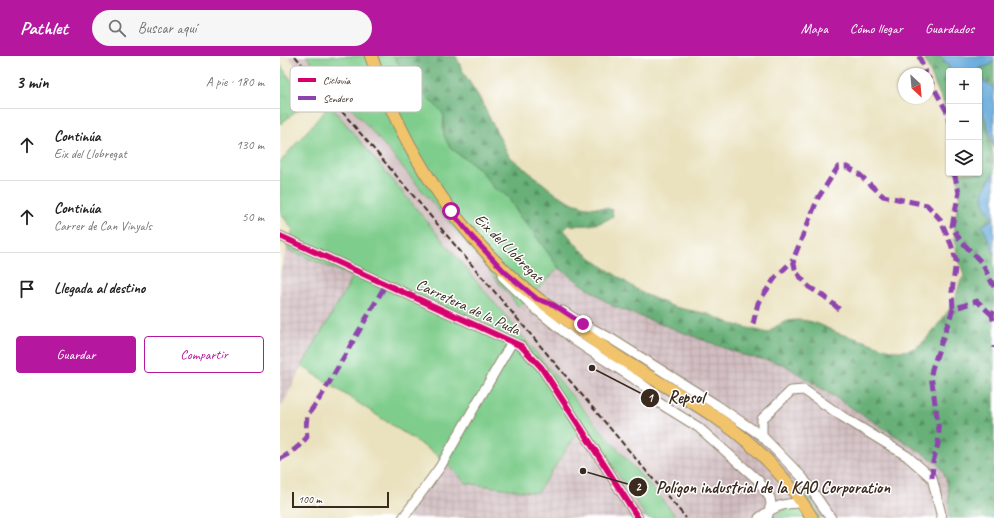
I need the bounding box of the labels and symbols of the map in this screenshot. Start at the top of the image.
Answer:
legend [290,66,422,112]
north arrow [898,68,934,104]
text: Ciclovía [323,73,352,87]
text: Sendero [323,91,354,105]
route start [442,202,460,220]
street label: Eix del Llobregat [470,209,549,288]
street label: Carretera de la Puda [413,274,525,340]
route end [574,315,592,333]
callout: Repsol [640,383,712,412]
text: Repsol [668,387,707,408]
text: 1 [647,390,654,406]
callout: Polígon industrial de la KAO Corporation [628,472,898,501]
text: Polígon industrial de la KAO Corporation [656,477,891,498]
text: 2 [635,479,642,495]
scale bar [292,490,389,509]

